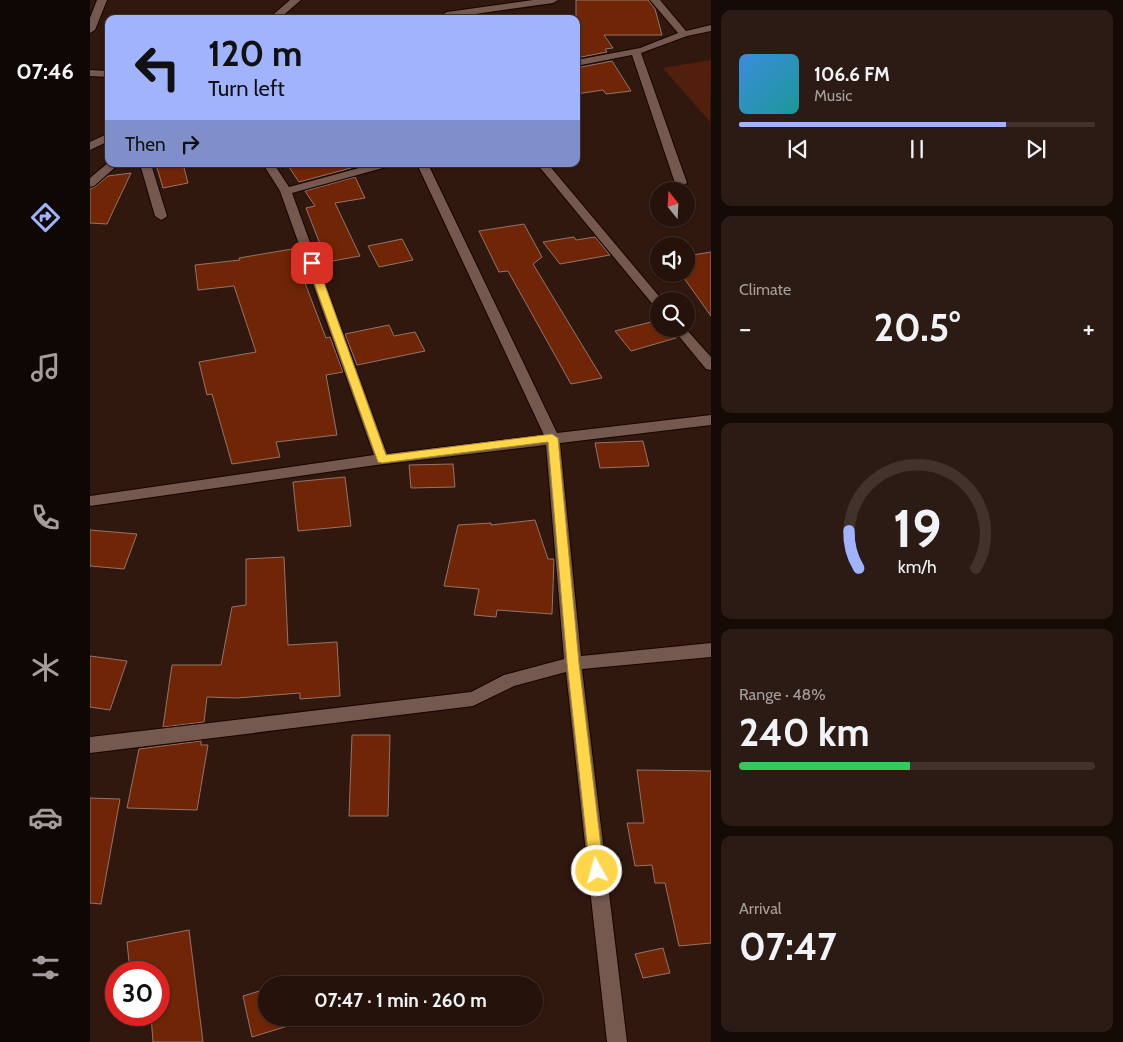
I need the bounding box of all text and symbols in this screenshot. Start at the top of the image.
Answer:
text: 120 m [208,32,302,75]
icon: left [125,35,190,100]
text: 07:46 [16,58,74,85]
text: 106.6 FM [814,63,890,86]
text: Turn left [208,75,285,102]
text: Music [814,86,852,105]
icon: right [176,130,204,158]
text: Then [125,133,166,156]
icon: previous [784,135,812,163]
icon: pause [903,135,931,163]
icon: next [1022,135,1050,163]
north arrow [650,182,695,228]
map controls [650,182,695,337]
icon: directions [28,200,63,235]
button: sound [650,237,695,282]
pin [291,242,333,284]
icon: arrive [298,249,326,277]
text: Climate [739,280,791,299]
button: search [650,292,695,337]
text: 20.5° [874,304,960,351]
text: − [739,311,751,345]
text: + [1083,311,1095,345]
icon: music [28,350,63,385]
text: 19 [893,497,941,560]
icon: phone [28,500,63,535]
text: km/h [897,556,937,577]
icon: climate [28,650,63,685]
text: Range · 48% [739,685,826,704]
text: 240 km [739,709,870,756]
icon: car [28,800,63,835]
position arrow [570,844,622,896]
text: Arrival [739,899,782,918]
text: 07:47 [739,923,837,970]
icon: filters [28,950,63,985]
speed limit sign: 30 [105,961,170,1026]
text: 07:47 · 1 min · 260 m [314,989,487,1012]

